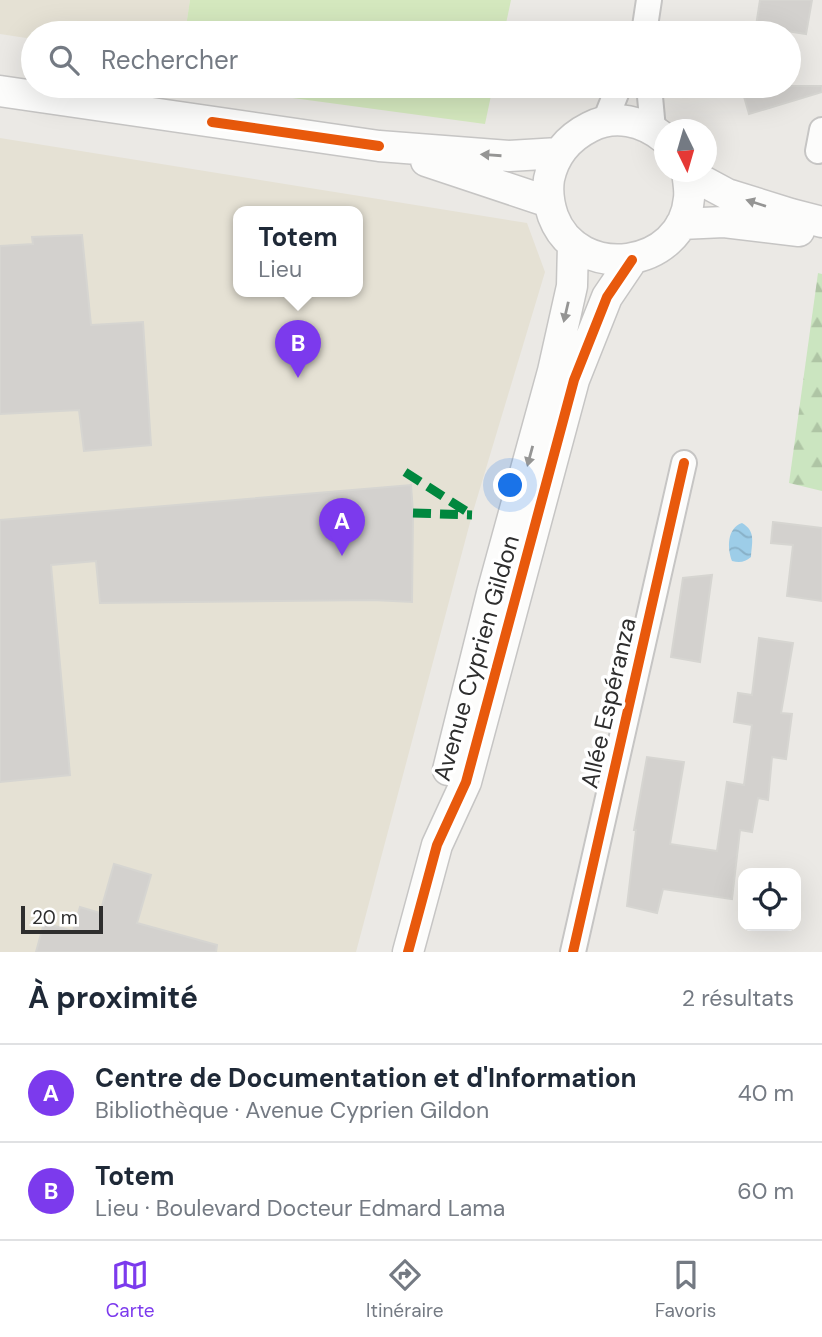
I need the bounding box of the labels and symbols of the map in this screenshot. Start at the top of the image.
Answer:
north arrow [654,119,717,182]
one-way arrow [480,149,502,160]
one-way arrow [746,197,767,208]
one-way arrow [561,301,572,323]
pin: B [275,320,321,378]
one-way arrow [524,446,534,467]
your location [493,468,527,502]
pin: A [319,498,365,556]
street label: Avenue Cyprien Gildon [426,531,526,785]
street label: Allée Espéranza [573,615,643,791]
scale bar [21,903,103,935]

